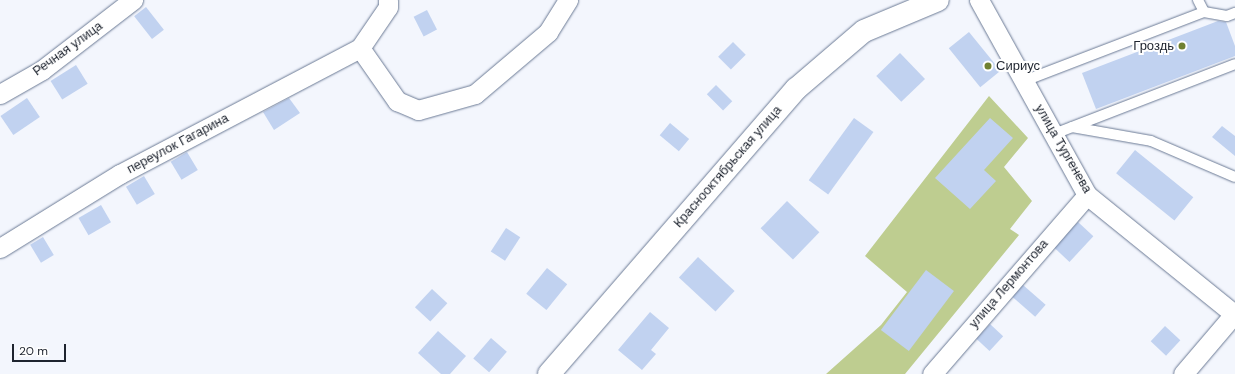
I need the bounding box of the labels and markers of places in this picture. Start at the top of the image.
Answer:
place label: Гроздь [1133,38,1174,54]
marker: Гроздь [1177,41,1187,51]
place label: Сириус [996,58,1040,74]
marker: Сириус [983,61,993,71]

